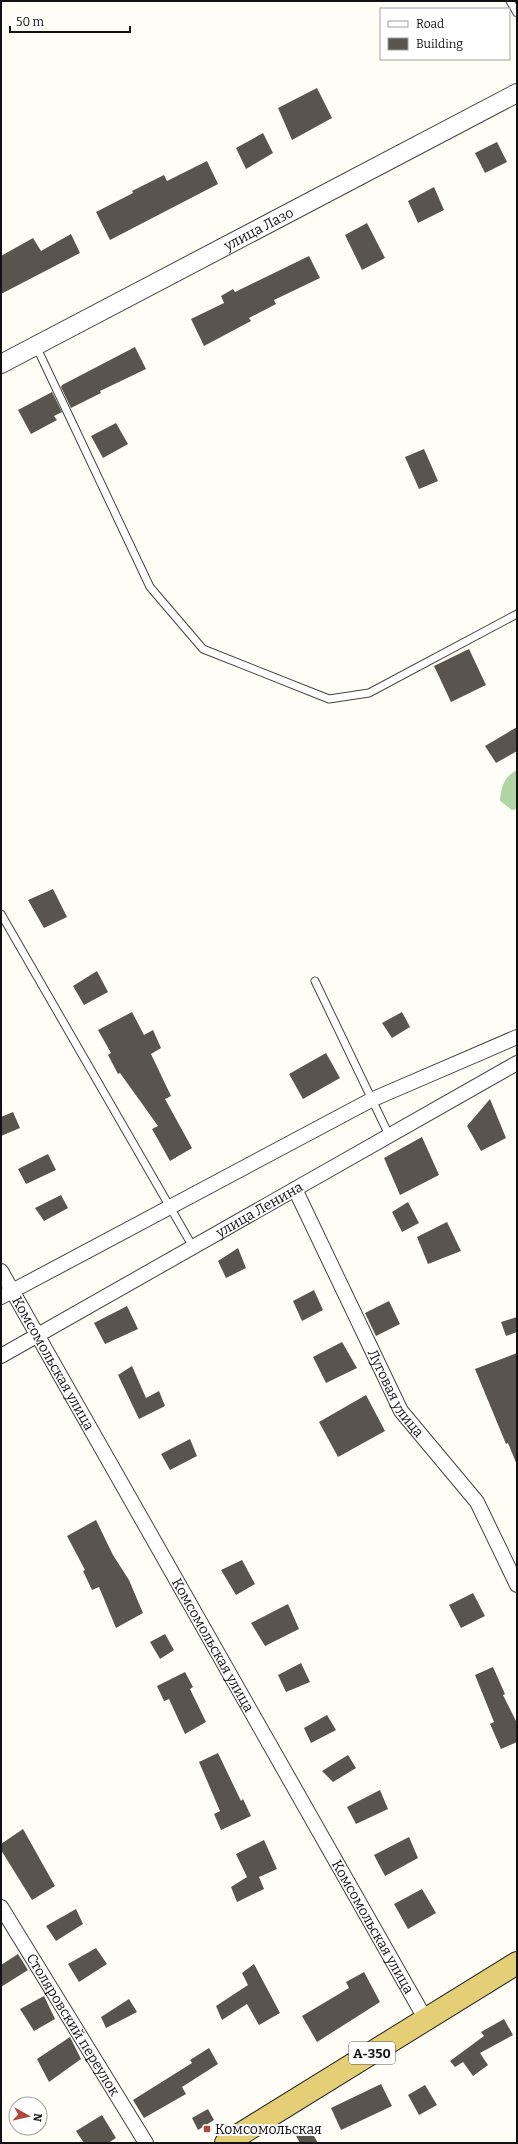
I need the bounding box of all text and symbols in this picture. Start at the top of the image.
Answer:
scale bar [10,8,130,34]
legend [380,8,510,60]
text: 50 m [16,15,45,29]
text: Road [416,17,444,31]
text: Building [416,37,463,51]
street label: улица Лазо [220,204,297,255]
street label: улица Ленина [212,1178,306,1242]
street label: Комсомольская улица [8,1294,98,1434]
street label: Луговая улица [364,1347,427,1441]
street label: Комсомольская улица [168,1575,258,1715]
street label: Комсомольская улица [328,1857,418,1997]
street label: Столяровский переулок [23,1950,123,2100]
road number: А-350 [349,2042,395,2064]
north arrow [8,2096,48,2136]
text: N [30,2112,44,2123]
place label: Комсомольская [215,2121,322,2138]
marker: Комсомольская [202,2124,212,2134]

